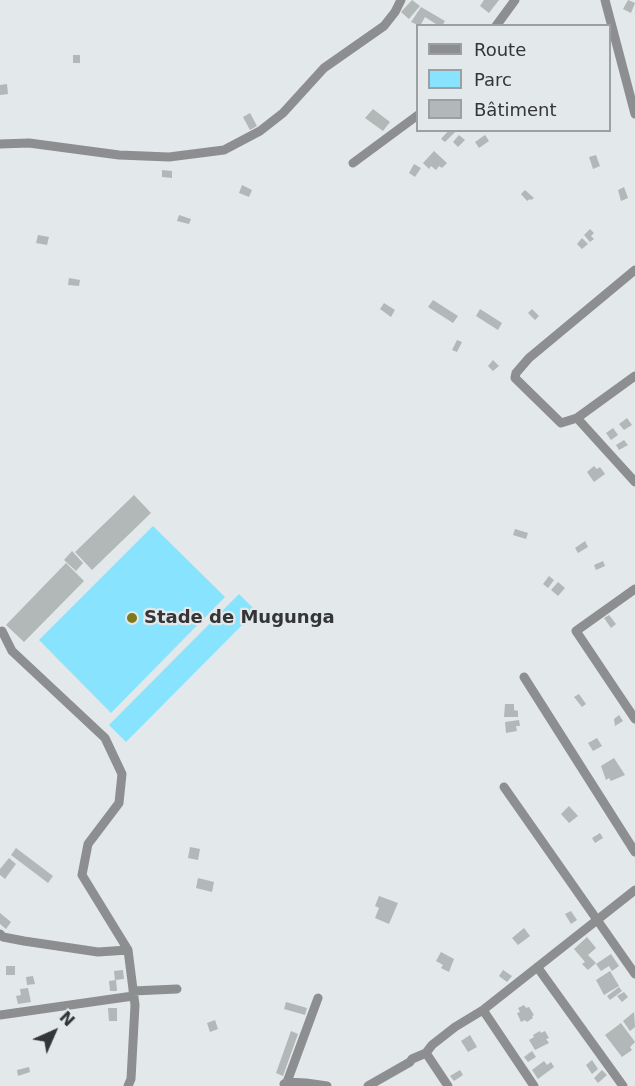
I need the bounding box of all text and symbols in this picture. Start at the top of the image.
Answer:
legend [416,24,611,132]
text: Route [474,39,526,60]
text: Parc [474,69,512,90]
text: Bâtiment [474,99,557,120]
place label: Stade de Mugunga [144,607,335,629]
marker: Stade de Mugunga [125,611,139,625]
north arrow [24,1002,84,1062]
text: N [56,1007,79,1030]

